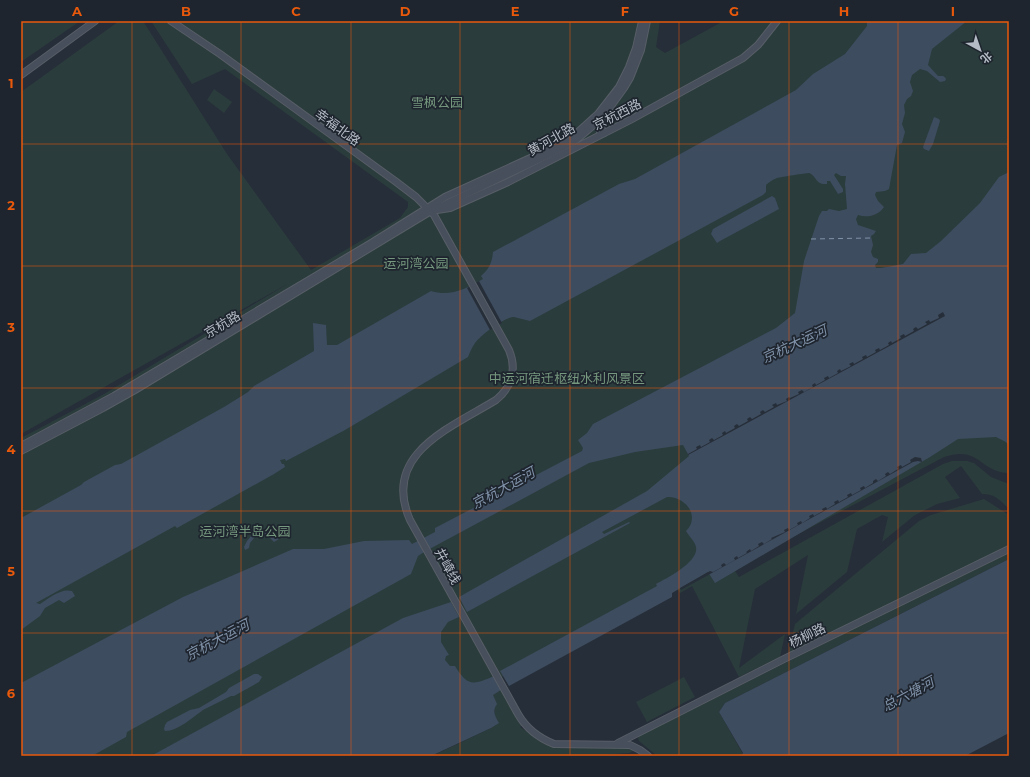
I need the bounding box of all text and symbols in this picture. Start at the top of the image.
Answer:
text: A [71,3,83,19]
text: B [181,3,191,19]
text: C [291,3,301,19]
text: D [400,3,411,19]
text: E [511,3,520,19]
text: F [621,3,629,19]
text: G [729,3,739,19]
text: H [839,3,849,19]
text: I [951,3,955,19]
north arrow [960,30,1000,70]
text: 北 [978,49,995,67]
text: 1 [8,75,14,91]
park label: 雪枫公园 [411,94,463,110]
street label: 京杭西路 [590,95,644,133]
street label: 幸福北路 [312,105,364,149]
street label: 黄河北路 [524,119,578,159]
text: 2 [7,197,15,213]
park label: 运河湾公园 [383,255,449,271]
street label: 京杭路 [201,307,243,341]
text: 3 [6,319,15,335]
water label: 京杭大运河 [758,320,832,367]
park label: 中运河宿迁枢纽水利风景区 [489,370,645,386]
text: 4 [7,441,16,457]
water label: 京杭大运河 [468,462,541,513]
park label: 运河湾半岛公园 [199,523,291,539]
street label: 井嶂线 [432,545,464,587]
text: 5 [7,563,15,579]
water label: 京杭大运河 [182,614,255,664]
street label: 杨柳路 [786,619,828,651]
water label: 总六塘河 [879,671,940,715]
text: 6 [7,685,16,701]

